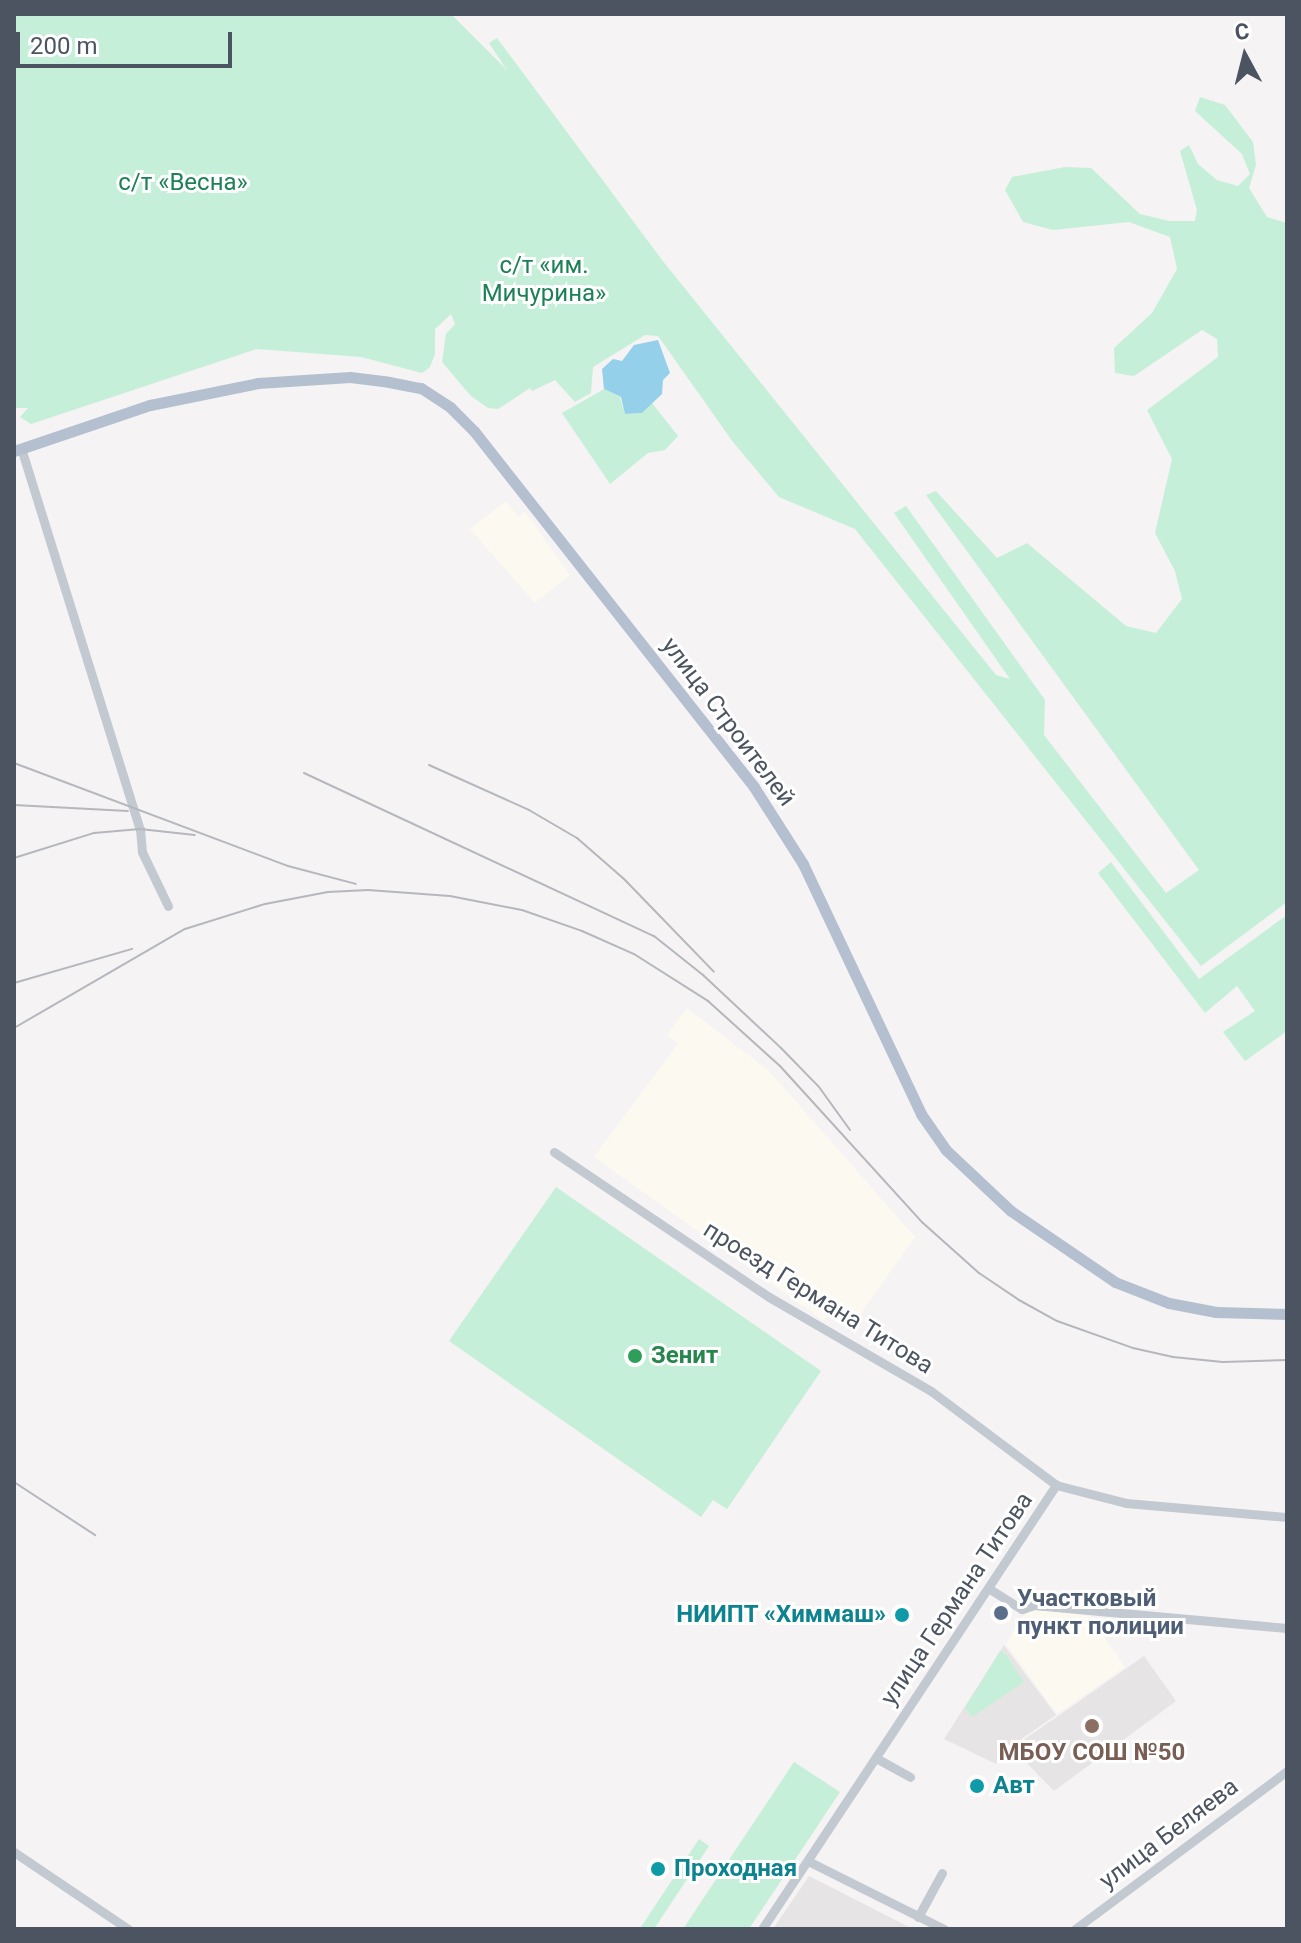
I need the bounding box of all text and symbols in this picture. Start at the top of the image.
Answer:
scale bar [20,16,236,66]
north arrow [1205,16,1285,96]
text: С [1233,18,1251,45]
text: 200 m [30,32,97,60]
park label: с/т «Весна» [118,169,248,197]
park label: с/т «им. Мичурина» [482,252,606,308]
street label: улица Строителей [655,632,801,812]
street label: проезд Германа Титова [698,1215,938,1381]
place label: Зенит [651,1342,718,1370]
marker: Зенит [626,1347,644,1365]
street label: улица Германа Титова [875,1487,1039,1711]
place label: Участковый пункт полиции [1017,1585,1184,1641]
place label: НИИПТ «Химмаш» [676,1601,886,1629]
marker: Участковый пункт полиции [992,1604,1010,1622]
marker: НИИПТ «Химмаш» [893,1606,911,1624]
marker: МБОУ СОШ №50 [1083,1717,1101,1735]
place label: МБОУ СОШ №50 [999,1739,1185,1767]
place label: Авт [993,1772,1035,1800]
street label: улица Беляева [1094,1772,1244,1896]
marker: Авт [968,1777,986,1795]
place label: Проходная [674,1855,797,1883]
marker: Проходная [649,1860,667,1878]

